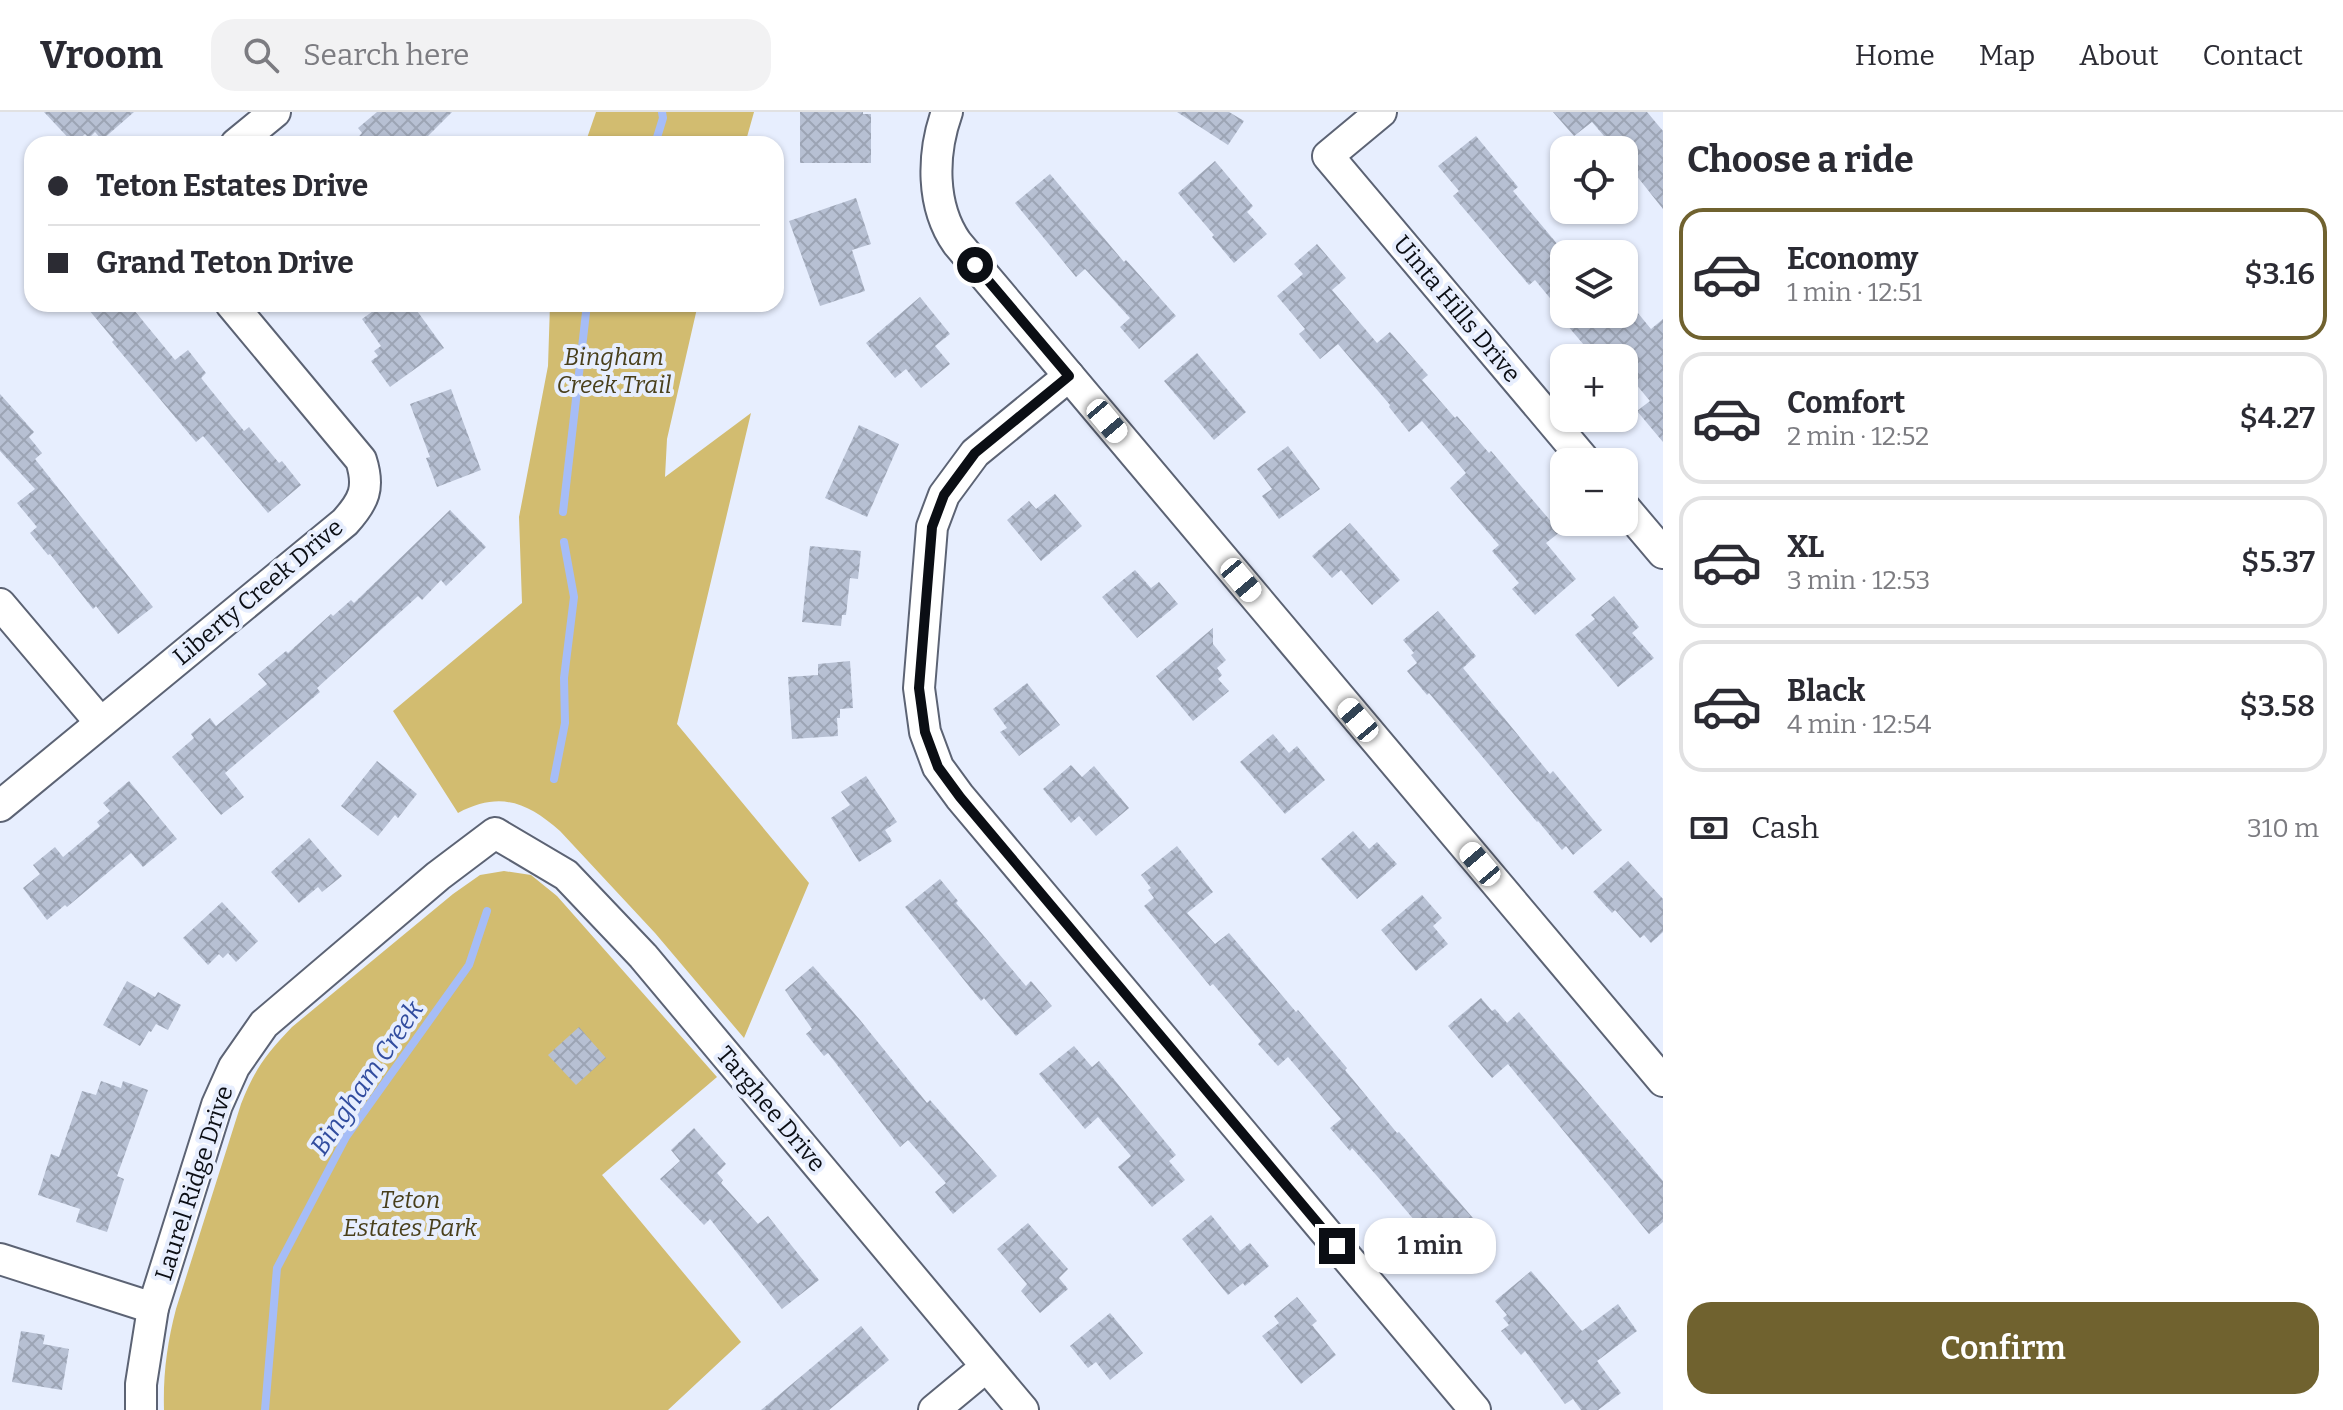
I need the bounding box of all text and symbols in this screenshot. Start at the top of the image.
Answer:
search box [211,19,771,91]
text: Vroom [40,32,163,78]
icon: search [239,33,283,77]
text: Search here [303,37,469,73]
text: Home [1855,39,1935,72]
text: Map [1979,39,2035,72]
text: About [2079,39,2159,72]
text: Contact [2203,39,2303,72]
map controls [1550,136,1638,536]
button: locate [1550,136,1638,224]
text: Choose a ride [1687,138,1914,182]
text: Teton Estates Drive [96,168,368,204]
street label: Uinta Hills Drive [1388,230,1526,388]
icon: car [1691,238,1763,310]
button: layers [1550,240,1638,328]
text: Economy [1787,241,1918,277]
text: Grand Teton Drive [96,245,354,281]
route start [957,247,993,283]
text: $3.16 [2244,256,2315,292]
text: 1 min · 12:51 [1787,277,1922,308]
park label: Bingham Creek Trail [556,343,672,399]
button: + [1550,344,1638,432]
icon: car [1691,382,1763,454]
text: Comfort [1787,385,1905,421]
car [1082,395,1132,447]
text: $4.27 [2239,400,2315,436]
text: 2 min · 12:52 [1787,421,1929,452]
button: − [1550,448,1638,536]
street label: Liberty Creek Drive [168,513,348,671]
icon: car [1691,526,1763,598]
text: XL [1787,529,1824,565]
text: $5.37 [2241,544,2315,580]
car [1216,554,1266,606]
text: 3 min · 12:53 [1787,565,1930,596]
icon: car [1691,670,1763,742]
text: Black [1787,673,1865,709]
text: $3.58 [2240,688,2315,724]
car [1333,694,1383,746]
text: 4 min · 12:54 [1787,709,1932,740]
icon: cash [1687,806,1731,850]
text: Cash [1751,810,1819,846]
text: 310 m [2247,813,2319,844]
car [1455,838,1505,890]
water label: Bingham Creek [304,994,430,1161]
street label: Targhee Drive [711,1041,831,1177]
street label: Laurel Ridge Drive [149,1082,239,1284]
park label: Teton Estates Park [343,1186,478,1242]
callout: 1 min [1365,1218,1497,1274]
route end [1319,1228,1355,1264]
text: 1 min [1397,1230,1463,1261]
button: Confirm [1687,1302,2319,1394]

